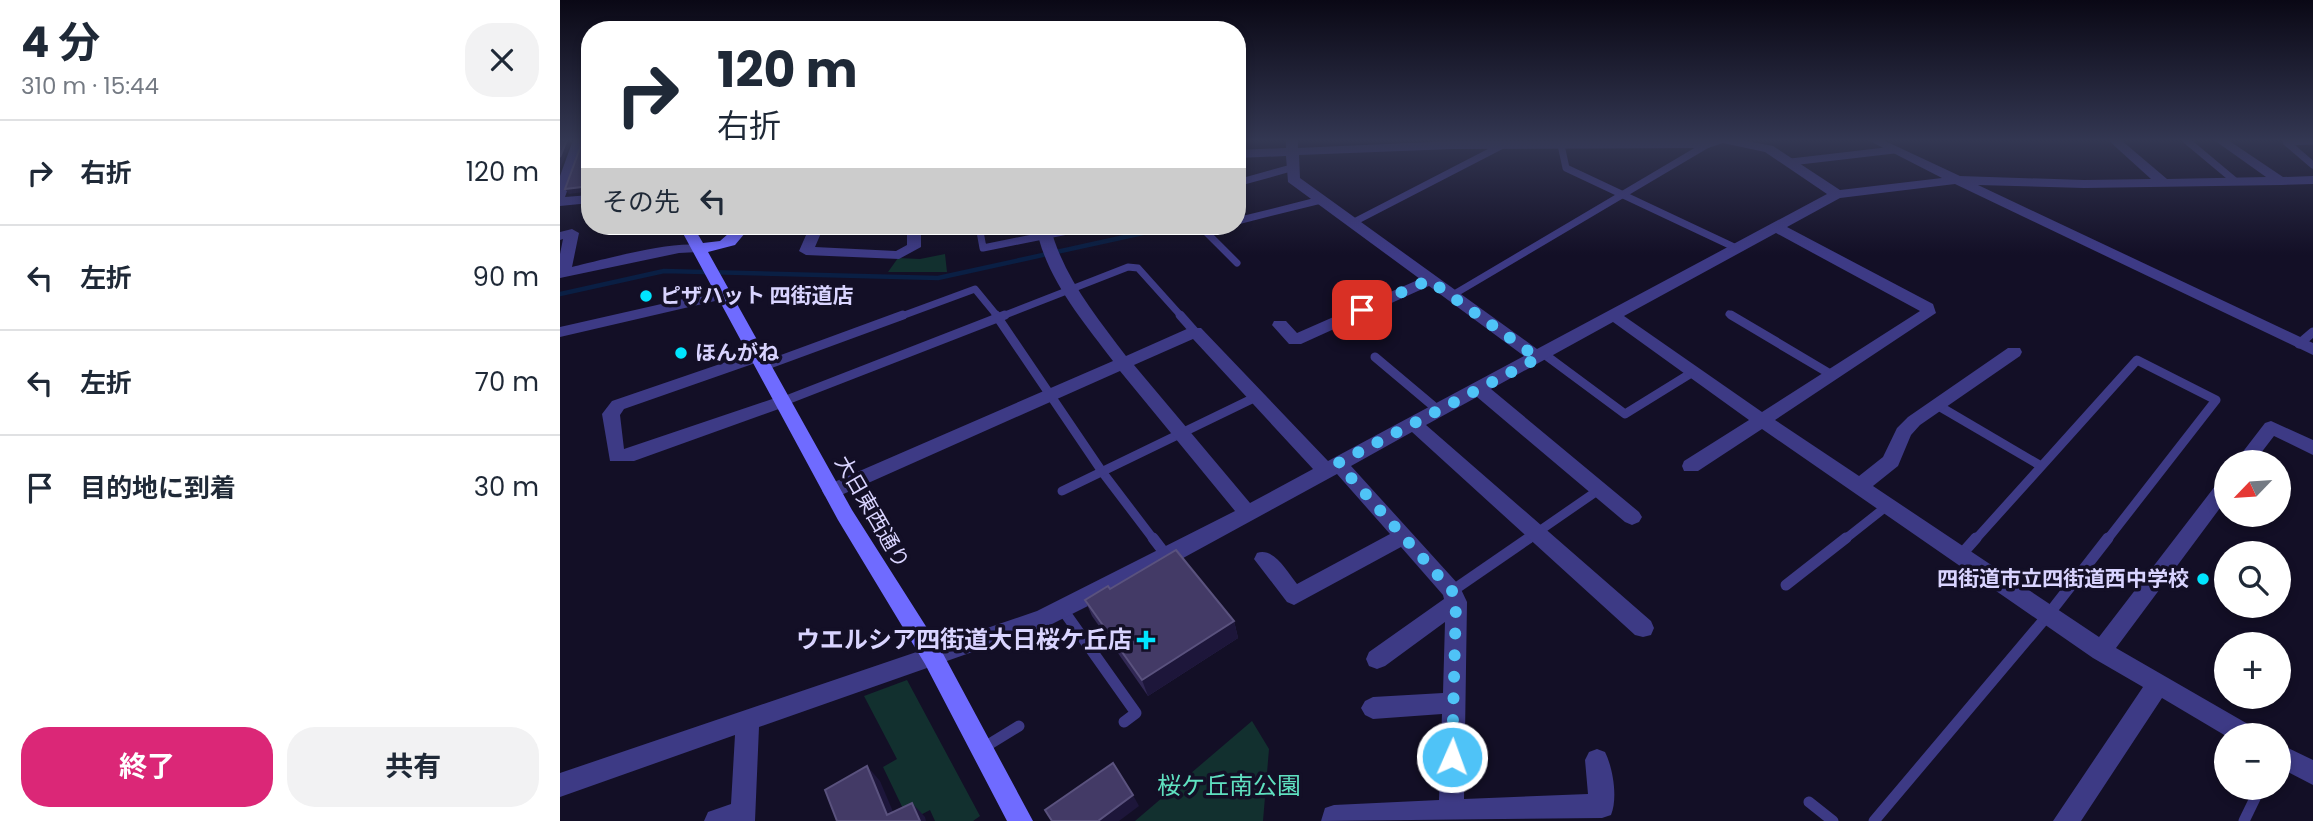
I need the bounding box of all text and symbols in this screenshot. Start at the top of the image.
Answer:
text: 4 分 [21,13,100,72]
button: close [465,23,539,97]
text: 120 m [717,36,858,104]
icon: right [602,49,693,140]
text: 310 m · 15:44 [21,70,159,102]
text: 右折 [717,103,781,148]
icon: right [21,154,59,192]
text: 120 m [466,154,539,190]
text: 右折 [80,155,132,191]
icon: left [694,182,732,220]
text: その先 [602,184,680,220]
icon: left [21,259,59,297]
text: 90 m [473,259,539,295]
text: 左折 [80,260,132,296]
pin [1332,280,1392,340]
place label: ピザハット 四街道店 [660,281,853,310]
marker: ピザハット 四街道店 [638,288,654,304]
icon: arrive [1343,291,1381,329]
place label: ほんがね [695,338,779,367]
marker: ほんがね [673,345,689,361]
icon: left [21,364,59,402]
text: 70 m [475,364,539,400]
text: 左折 [80,365,132,401]
street label: 大日東西通り [828,450,916,574]
north arrow [2214,450,2291,527]
map controls [2214,450,2291,800]
icon: arrive [21,469,59,507]
text: 30 m [474,469,539,505]
text: 目的地に到着 [80,470,236,506]
button: search [2214,541,2291,618]
place label: 四街道市立四街道西中学校 [1937,564,2189,593]
marker: 四街道市立四街道西中学校 [2195,571,2211,587]
place label: ウエルシア四街道大日桜ケ丘店 [796,623,1132,656]
marker: ウエルシア四街道大日桜ケ丘店 [1138,632,1154,648]
button: + [2214,632,2291,709]
position arrow [1415,720,1489,794]
button: − [2214,723,2291,800]
button: 終了 [21,727,273,807]
button: 共有 [287,727,539,807]
park label: 桜ケ丘南公園 [1157,769,1301,802]

